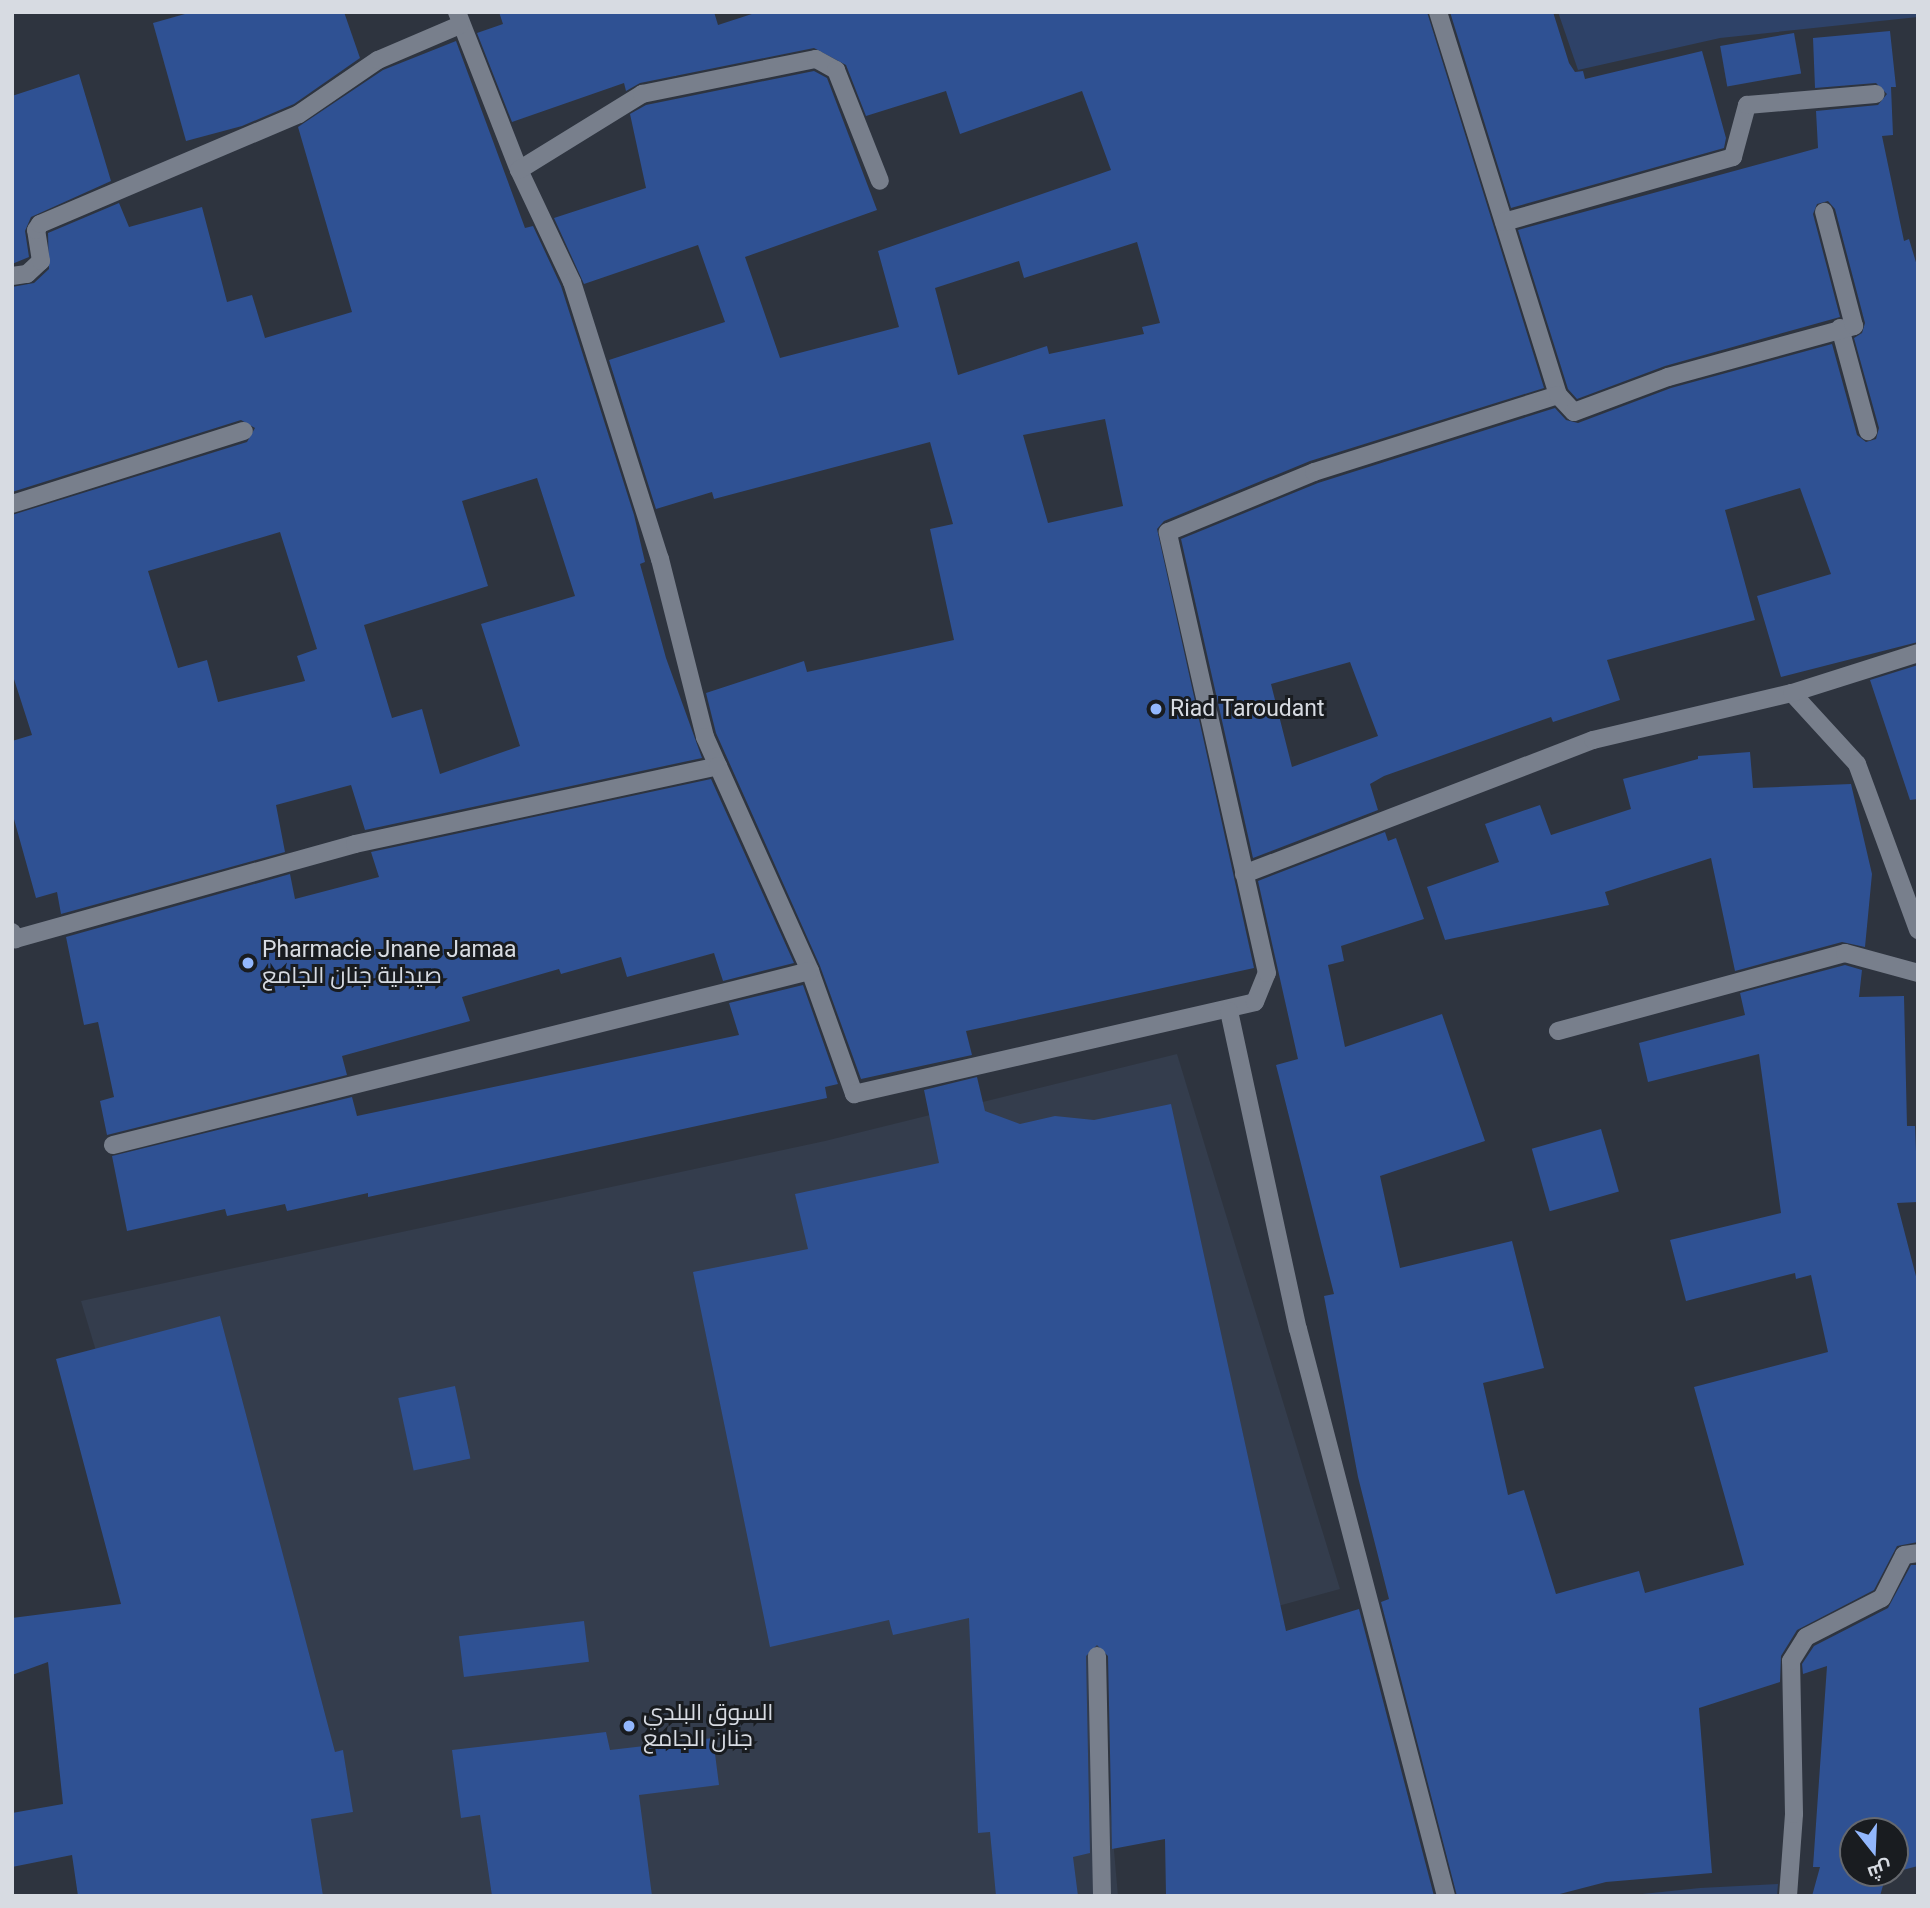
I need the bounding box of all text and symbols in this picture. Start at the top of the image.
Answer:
place label: Riad Taroudant [1170,695,1325,723]
marker: Riad Taroudant [1148,701,1164,717]
place label: Pharmacie Jnane Jamaa صيدلية جنان الجامع [262,936,517,990]
marker: Pharmacie Jnane Jamaa صيدلية جنان الجامع [240,955,256,971]
place label: السوق البلدي جنان الجامع [643,1699,773,1753]
marker: السوق البلدي جنان الجامع [621,1718,637,1734]
north arrow [1839,1817,1909,1887]
text: ش [1865,1856,1895,1885]

